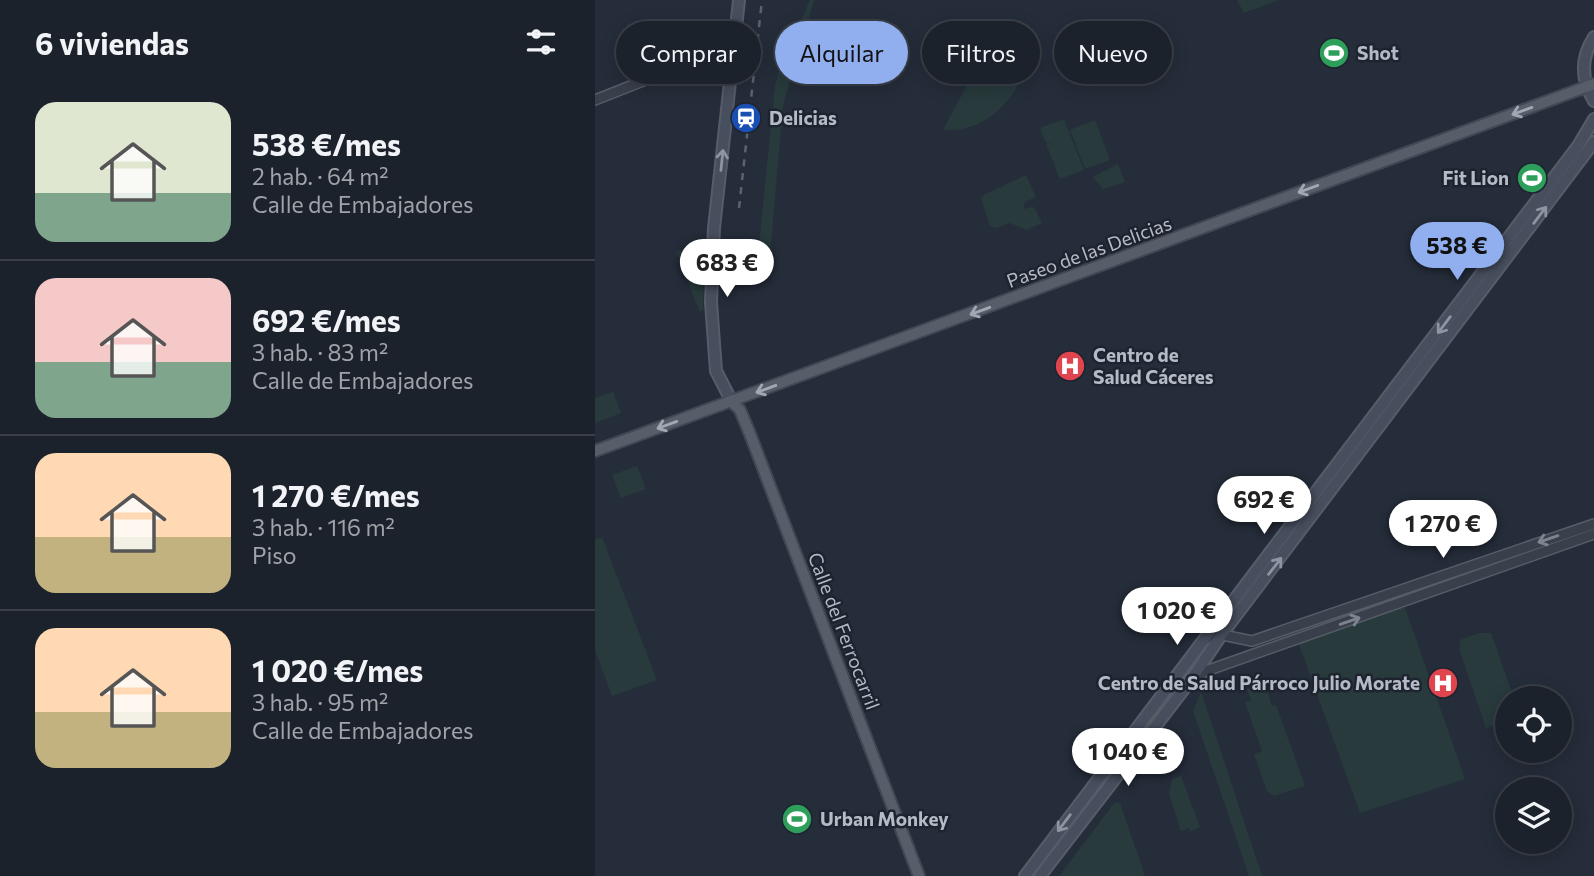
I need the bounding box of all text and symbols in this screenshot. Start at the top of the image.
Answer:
chip: Comprar [616,21,761,84]
chip: Alquilar [775,21,908,84]
chip: Filtros [922,21,1040,84]
chip: Nuevo [1054,21,1172,84]
icon: filters [522,23,560,61]
text: 6 viviendas [35,24,189,61]
sports icon: Shot [1317,36,1351,70]
place label: Shot [1357,41,1399,64]
station icon: Delicias [729,101,763,135]
place label: Delicias [769,106,837,129]
one-way arrow [1511,106,1533,118]
text: 538 €/mes [252,125,401,162]
icon: home [91,130,175,214]
one-way arrow [715,149,728,172]
sports icon: Fit Lion [1515,161,1549,195]
text: 2 hab. · 64 m² [252,162,389,190]
place label: Fit Lion [1442,166,1509,189]
one-way arrow [1298,184,1320,197]
text: Calle de Embajadores [252,190,473,218]
one-way arrow [1533,206,1548,225]
street label: Paseo de las Delicias [1003,211,1174,292]
pin: 538 € [1408,222,1506,282]
text: 538 € [1426,231,1488,259]
pin: 683 € [678,240,776,299]
text: 683 € [696,248,758,276]
text: 692 €/mes [252,301,401,338]
one-way arrow [969,305,991,318]
icon: home [91,306,175,390]
one-way arrow [1436,316,1451,334]
text: 3 hab. · 83 m² [252,338,388,366]
place label: Centro de Salud Cáceres [1093,343,1214,388]
hospital icon: Centro de Salud Cáceres [1053,349,1087,383]
text: Calle de Embajadores [252,366,473,394]
one-way arrow [756,384,778,396]
one-way arrow [657,420,679,432]
text: 1 270 €/mes [252,476,420,513]
pin: 692 € [1215,476,1313,536]
icon: home [91,481,175,565]
text: 692 € [1233,485,1295,513]
pin: 1 270 € [1378,500,1508,560]
text: 1 270 € [1405,509,1481,537]
text: 3 hab. · 116 m² [252,513,395,541]
one-way arrow [1538,534,1560,546]
text: Piso [252,541,297,569]
street label: Calle del Ferrocarril [804,549,885,713]
one-way arrow [1268,558,1283,576]
pin: 1 020 € [1112,588,1242,647]
text: 1 020 € [1138,596,1216,624]
one-way arrow [1339,614,1361,626]
text: 1 020 €/mes [252,651,423,688]
icon: home [91,656,175,740]
hospital icon: Centro de Salud Párroco Julio Morate [1426,666,1460,700]
place label: Centro de Salud Párroco Julio Morate [1098,671,1420,694]
map controls [1495,686,1572,854]
button: locate [1495,686,1572,763]
text: 3 hab. · 95 m² [252,688,388,716]
text: Calle de Embajadores [252,716,473,744]
pin: 1 040 € [1063,728,1193,788]
text: 1 040 € [1088,737,1168,765]
button: layers [1495,777,1572,854]
sports icon: Urban Monkey [780,802,814,836]
place label: Urban Monkey [820,807,949,830]
one-way arrow [1057,814,1072,832]

